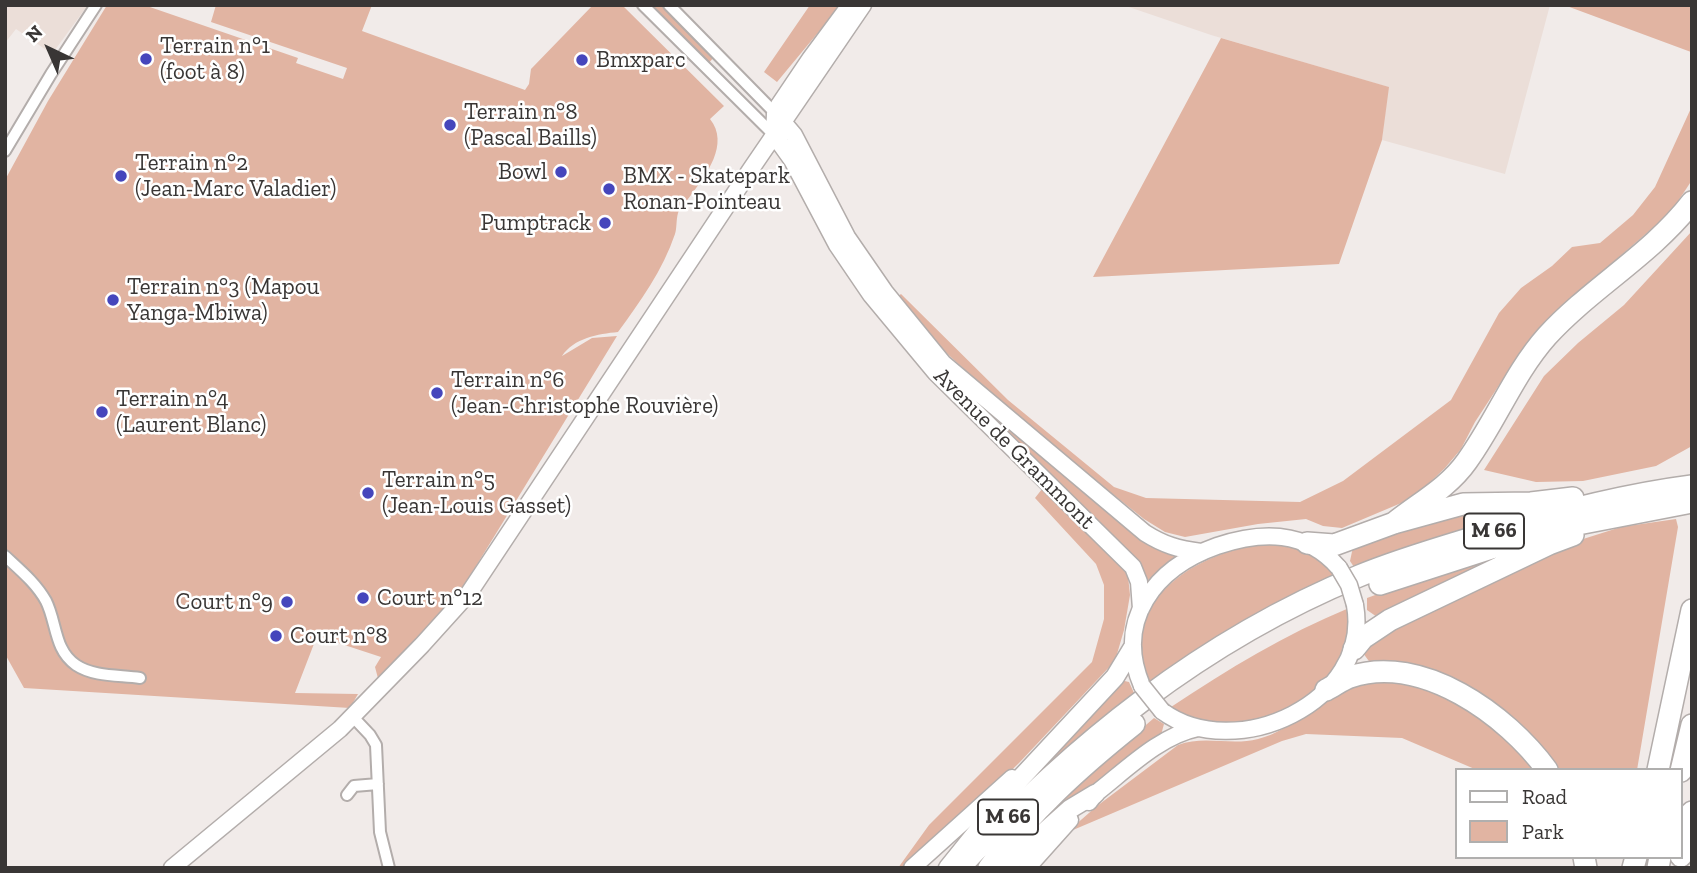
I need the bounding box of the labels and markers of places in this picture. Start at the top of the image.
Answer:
place label: Terrain n°1 (foot à 8) [160,32,270,86]
place label: Bmxparc [596,46,686,74]
marker: Terrain n°1 (foot à 8) [138,51,154,67]
marker: Bmxparc [574,52,590,68]
place label: Terrain n°8 (Pascal Baills) [464,98,597,152]
marker: Terrain n°8 (Pascal Baills) [442,117,458,133]
place label: Terrain n°2 (Jean-Marc Valadier) [135,149,336,203]
place label: Bowl [498,158,547,186]
place label: BMX - Skatepark Ronan-Pointeau [623,162,790,216]
marker: Bowl [553,164,569,180]
marker: Terrain n°2 (Jean-Marc Valadier) [113,168,129,184]
marker: BMX - Skatepark Ronan-Pointeau [601,181,617,197]
place label: Pumptrack [481,209,591,237]
marker: Pumptrack [597,215,613,231]
place label: Terrain n°3 (Mapou Yanga-Mbiwa) [127,273,319,327]
marker: Terrain n°3 (Mapou Yanga-Mbiwa) [105,292,121,308]
place label: Terrain n°6 (Jean-Christophe Rouvière) [451,366,718,420]
place label: Terrain n°4 (Laurent Blanc) [116,385,266,439]
marker: Terrain n°6 (Jean-Christophe Rouvière) [429,385,445,401]
marker: Terrain n°4 (Laurent Blanc) [94,404,110,420]
place label: Terrain n°5 (Jean-Louis Gasset) [382,466,571,520]
marker: Terrain n°5 (Jean-Louis Gasset) [360,485,376,501]
place label: Court n°12 [377,584,483,612]
place label: Court n°9 [176,588,273,616]
marker: Court n°12 [355,590,371,606]
marker: Court n°9 [279,594,295,610]
place label: Court n°8 [290,622,388,650]
marker: Court n°8 [268,628,284,644]

